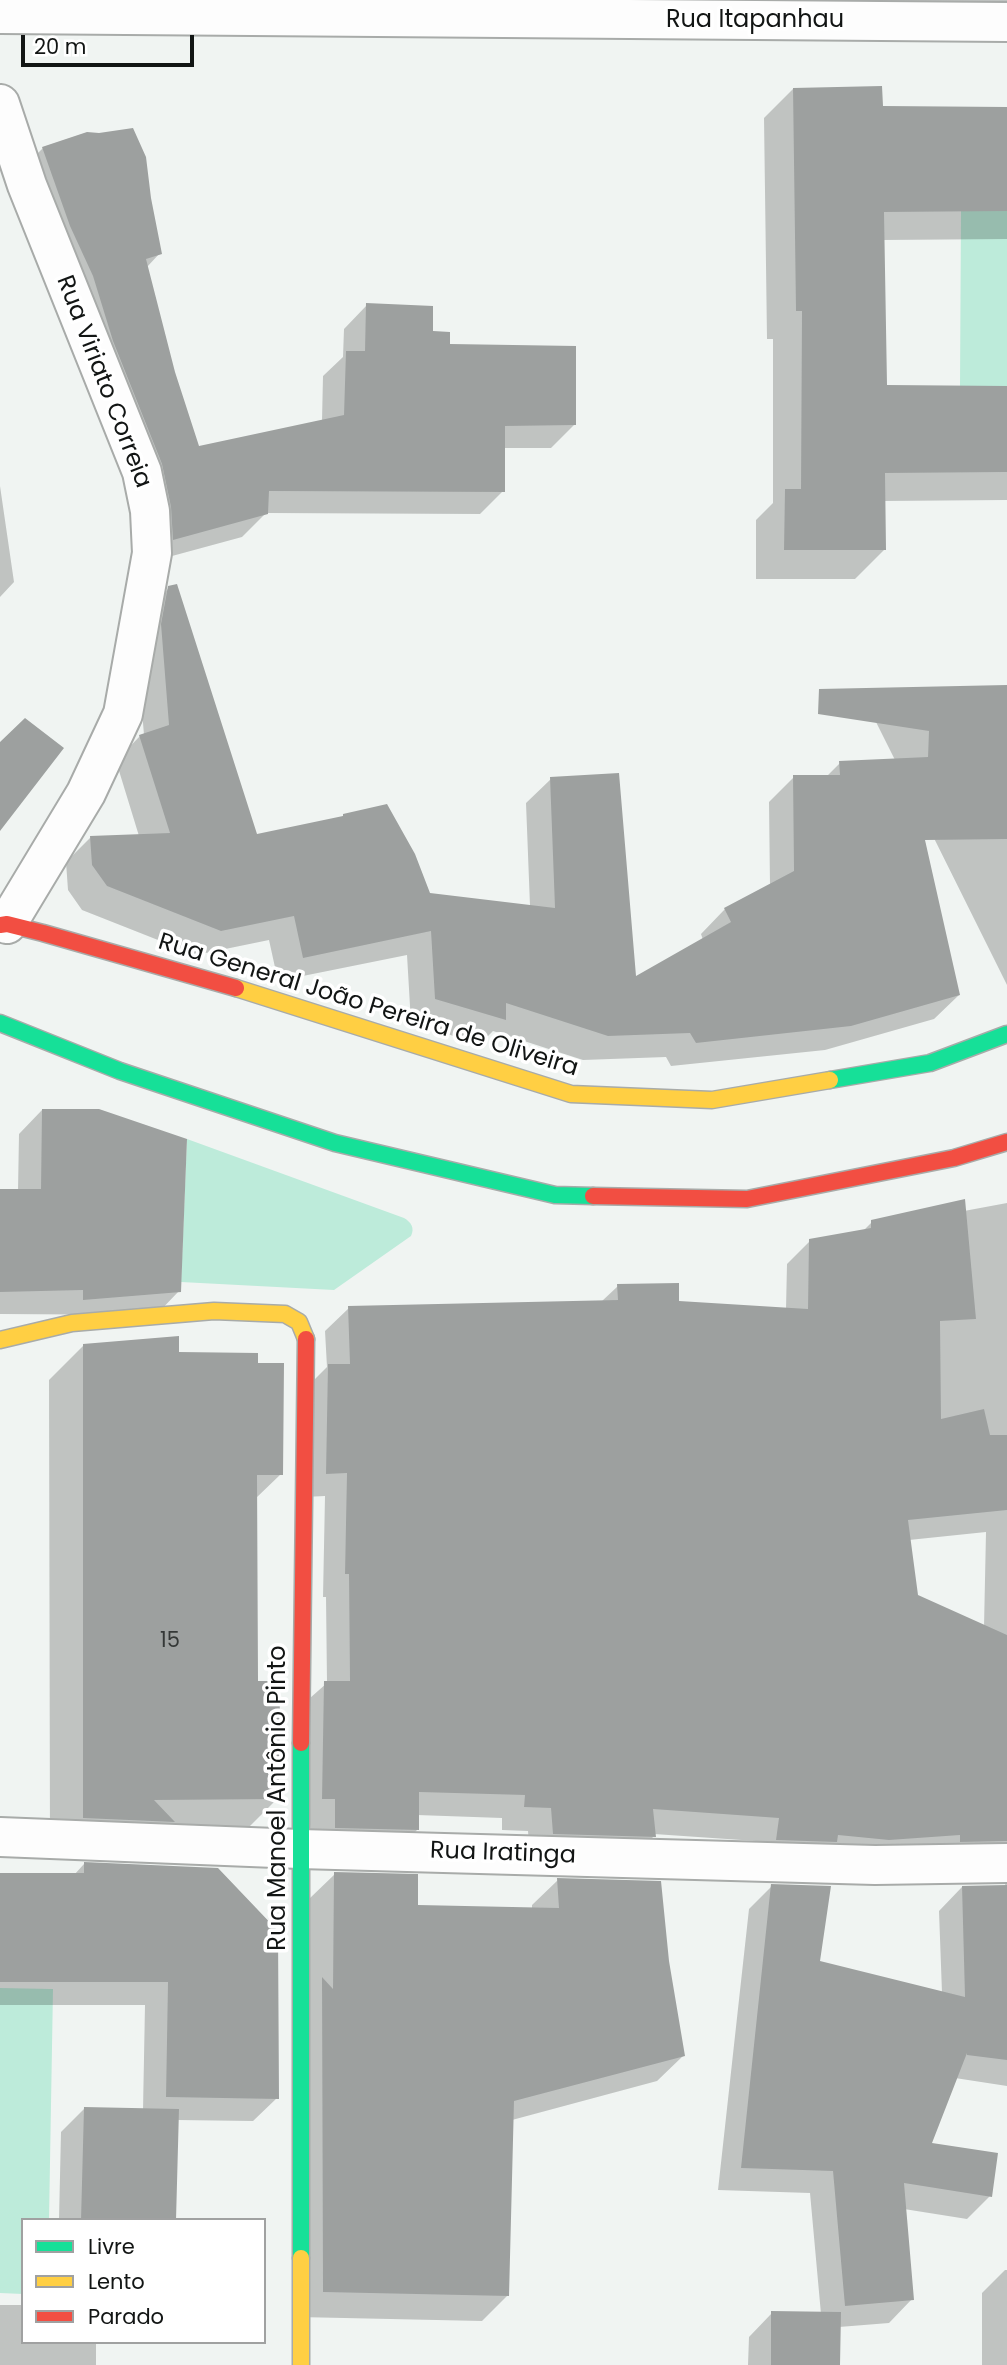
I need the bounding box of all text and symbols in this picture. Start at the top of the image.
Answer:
street label: Rua Itapanhau [666,7,844,35]
scale bar [24,21,198,65]
text: 20 m [34,32,87,61]
street label: Rua Viriato Correia [49,272,157,492]
street label: Rua General João Pereira de Oliveira [155,928,581,1084]
house number: 15 [160,1629,180,1655]
street label: Rua Manoel Antônio Pinto [265,1645,293,1951]
street label: Rua Iratinga [429,1837,577,1871]
legend [21,2218,266,2344]
text: Livre [88,2232,135,2261]
text: Lento [88,2267,145,2296]
text: Parado [88,2302,164,2331]

